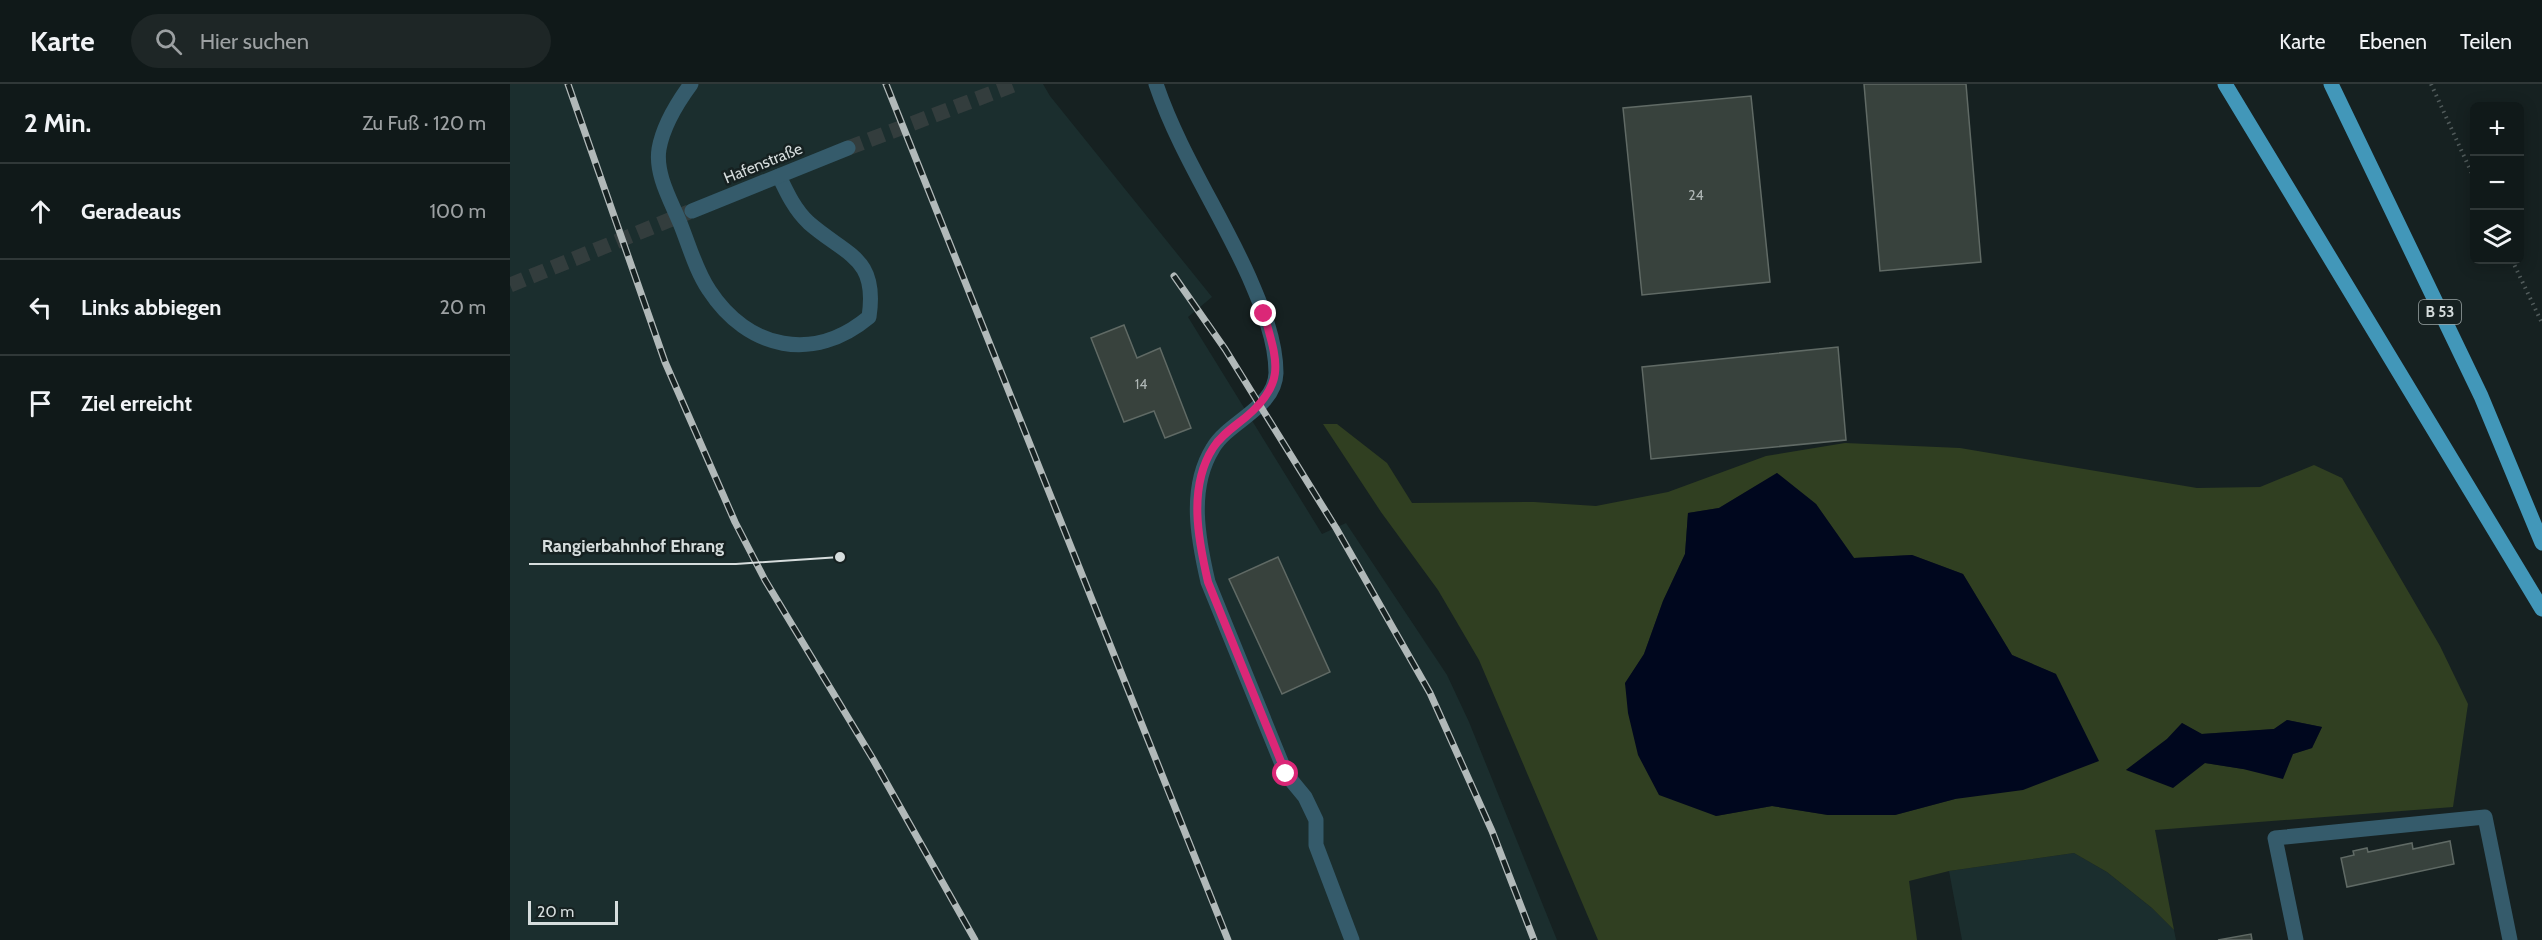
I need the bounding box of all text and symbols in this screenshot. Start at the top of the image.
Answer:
search box [131,14,551,68]
text: Karte [30,24,95,58]
icon: search [152,25,185,58]
text: Hier suchen [200,28,309,55]
text: Karte [2279,29,2326,54]
text: Ebenen [2359,29,2427,54]
text: Teilen [2460,29,2512,54]
map controls [2470,102,2524,264]
button: + [2470,102,2524,156]
text: 2 Min. [24,107,91,139]
text: Zu Fuß · 120 m [362,111,486,135]
street label: Hafenstraße [721,139,805,187]
button: − [2470,156,2524,210]
house number: 24 [1688,186,1704,204]
icon: ahead [24,195,57,228]
text: Geradeaus [81,198,181,225]
text: 100 m [430,199,486,223]
button: layers [2470,210,2524,264]
icon: left [24,291,57,324]
text: Links abbiegen [81,294,221,321]
text: 20 m [440,295,486,319]
route end [1250,300,1276,326]
road number: B 53 [2419,300,2461,324]
house number: 14 [1135,375,1147,393]
icon: arrive [24,387,57,420]
text: Ziel erreicht [81,390,192,417]
callout: Rangierbahnhof Ehrang [529,528,736,564]
text: Rangierbahnhof Ehrang [542,535,724,557]
route start [1272,760,1298,786]
scale bar [528,898,618,926]
text: 20 m [537,902,574,921]

